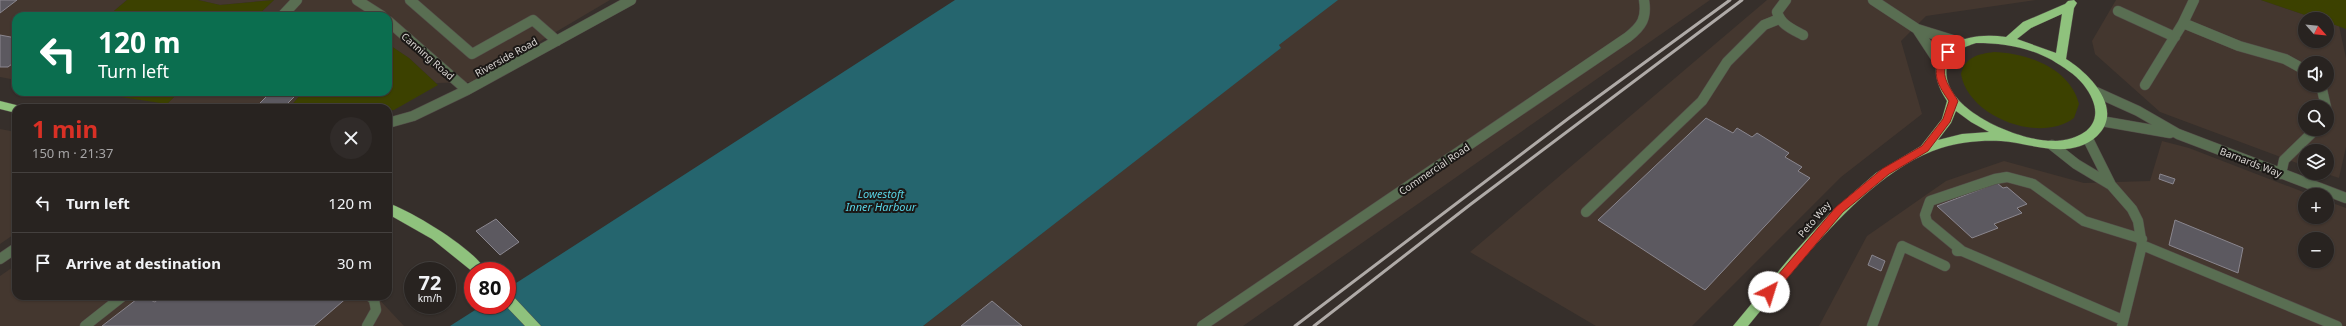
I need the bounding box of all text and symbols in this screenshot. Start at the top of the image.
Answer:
north arrow [2298,12,2334,48]
map controls [2298,12,2334,268]
text: 120 m [98,23,181,61]
icon: left [32,28,84,80]
street label: Canning Road [399,29,457,83]
street label: Riverside Road [472,34,540,80]
pin [1931,35,1965,69]
icon: arrive [1937,41,1959,63]
button: sound [2298,56,2334,92]
text: Turn left [98,59,169,83]
button: search [2298,100,2334,136]
text: 1 min [32,112,98,145]
button: close [330,117,372,159]
street label: Commercial Road [1396,140,1472,198]
text: 150 m · 21:37 [32,144,113,162]
street label: Barnards Way [2218,144,2285,181]
button: layers [2298,144,2334,180]
water label: Lowestoft Inner Harbour [845,186,917,214]
button: + [2298,188,2334,224]
icon: left [32,192,54,214]
text: Turn left [66,193,130,213]
text: 120 m [328,193,372,213]
street label: Peto Way [1794,197,1834,240]
button: − [2298,232,2334,268]
icon: arrive [32,252,54,274]
text: Arrive at destination [66,253,221,273]
text: 30 m [337,253,372,273]
speed limit sign: 80 [464,262,516,314]
text: 72 [419,269,441,296]
position arrow [1748,271,1790,313]
text: km/h [418,291,442,305]

